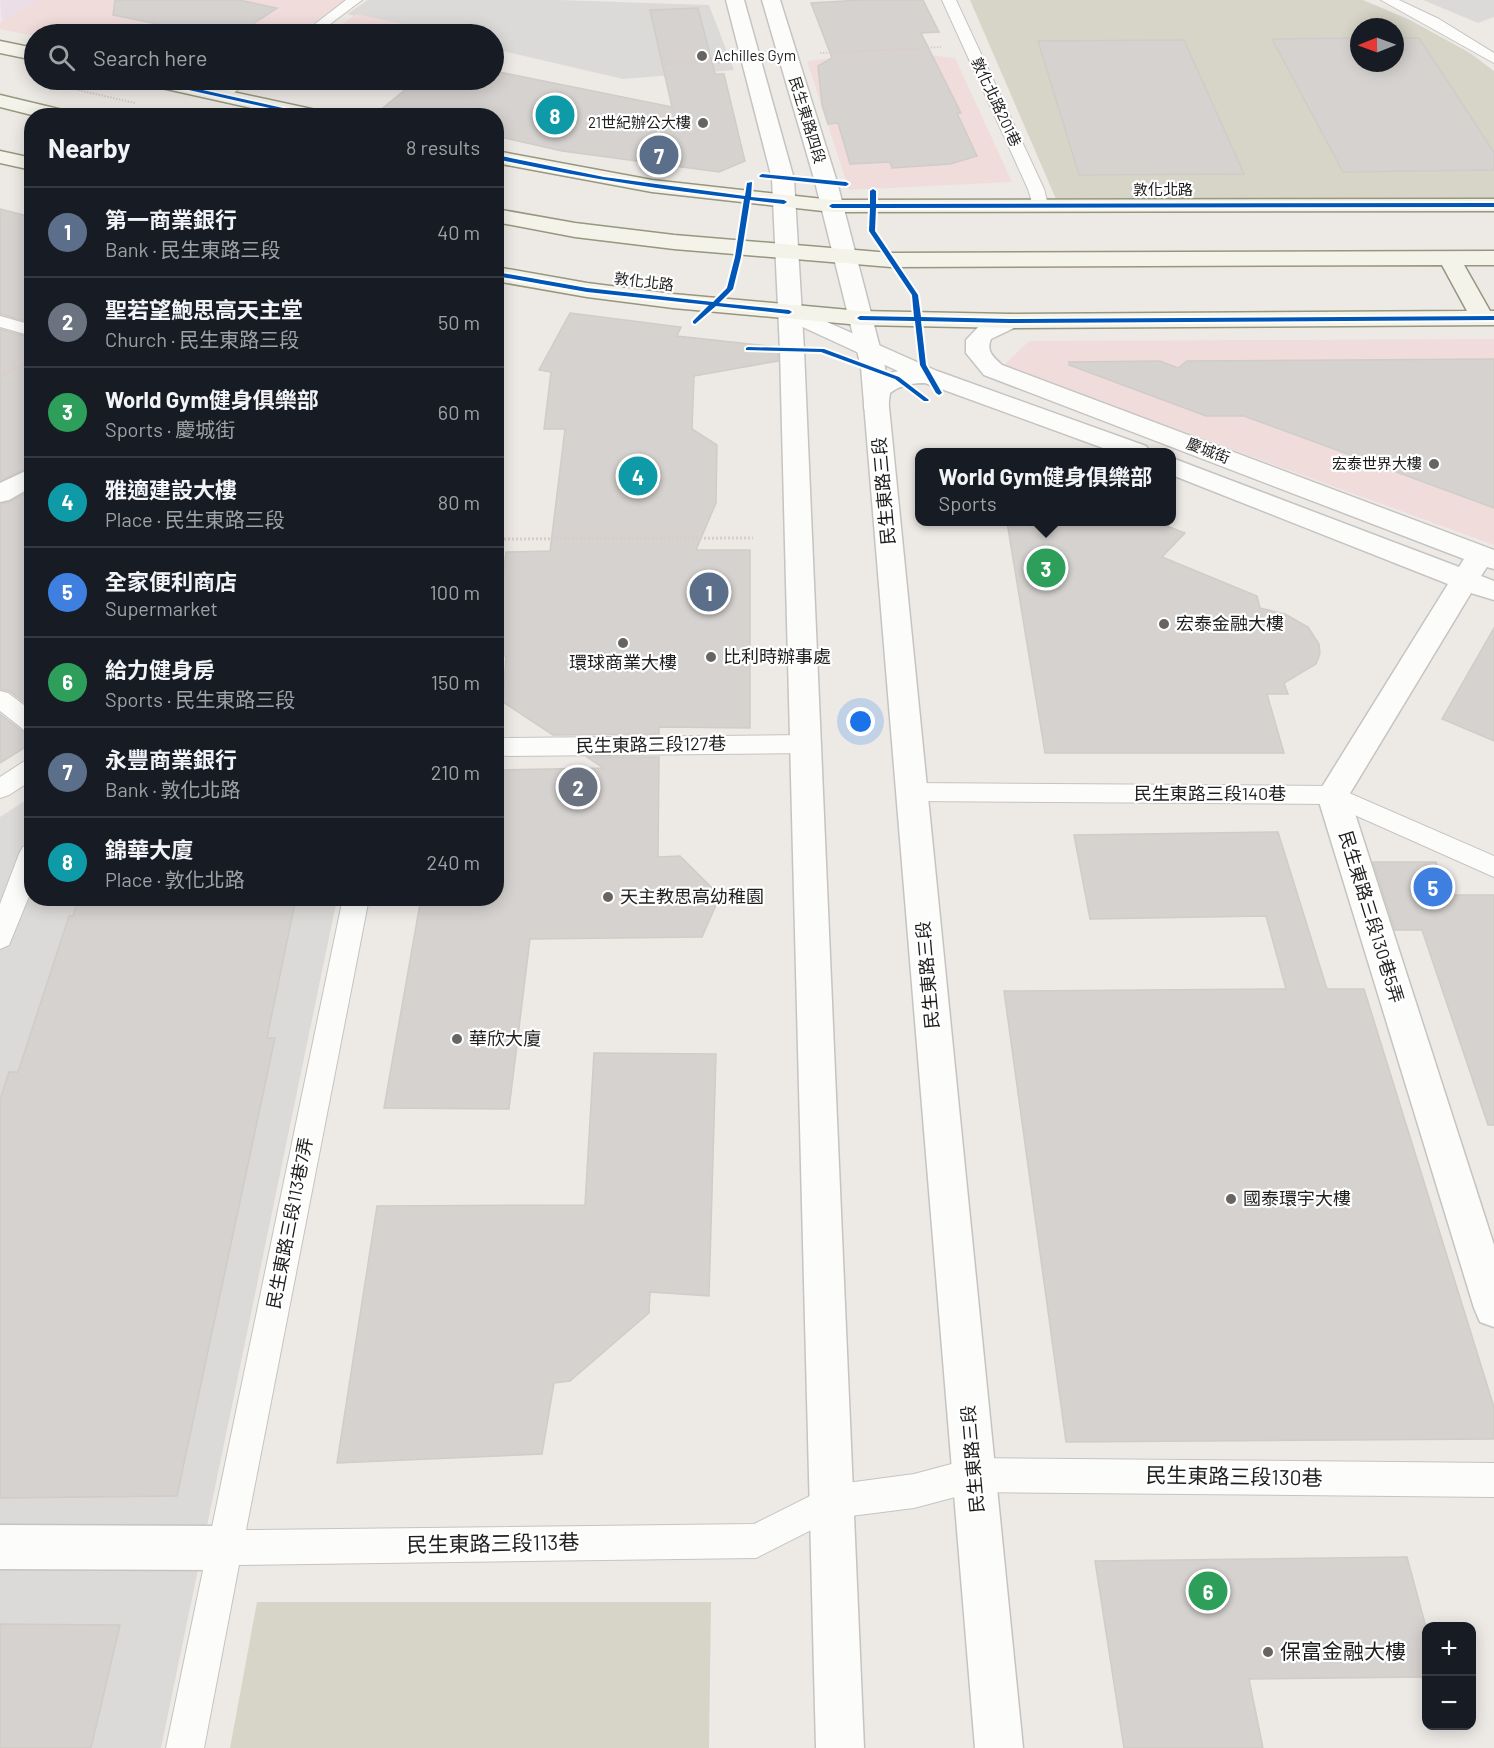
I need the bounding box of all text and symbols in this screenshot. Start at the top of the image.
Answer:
north arrow [1350,18,1404,72]
search box [24,24,504,90]
icon: search [45,41,78,74]
text: Search here [93,44,207,70]
place label: Achilles Gym [714,46,796,64]
marker: Achilles Gym [695,49,709,63]
street label: 敦化北路201巷 [968,54,1025,149]
street label: 民生東路四段 [786,74,830,165]
pin: 8 [536,92,574,138]
place label: 21世紀辦公大樓 [588,113,691,131]
marker: 21世紀辦公大樓 [696,116,710,130]
text: Nearby [48,132,130,163]
pin: 7 [640,132,678,178]
text: 8 results [406,135,480,159]
street label: 敦化北路 [1133,180,1193,198]
text: 第一商業銀行 [105,206,237,232]
text: 1 [64,220,71,244]
text: 40 m [437,220,480,244]
text: Bank · 民生東路三段 [105,237,281,261]
street label: 敦化北路 [613,268,675,294]
text: 聖若望鮑思高天主堂 [105,296,303,322]
text: 2 [62,310,73,334]
text: 50 m [438,310,480,334]
text: Church · 民生東路三段 [105,327,299,351]
text: World Gym健身俱樂部 [105,386,319,412]
text: 3 [62,400,73,424]
text: 60 m [438,400,480,424]
text: Sports · 慶城街 [105,417,235,441]
street label: 慶城街 [1184,434,1233,467]
street label: 民生東路三段 [867,436,899,546]
popup [915,448,1176,526]
pin: 4 [618,454,658,498]
place label: 宏泰世界大樓 [1332,454,1422,472]
marker: 宏泰世界大樓 [1427,457,1441,471]
text: World Gym健身俱樂部 [939,463,1152,489]
text: 雅適建設大樓 [105,476,237,502]
text: 4 [61,490,74,514]
text: 80 m [438,490,480,514]
text: Sports [939,491,997,515]
text: Place · 民生東路三段 [105,507,285,531]
pin: 3 [1026,546,1066,590]
text: 全家便利商店 [105,568,237,594]
pin: 1 [690,570,728,614]
text: 5 [62,580,73,604]
text: 100 m [430,580,480,604]
text: Supermarket [105,596,218,620]
place label: 宏泰金融大樓 [1176,612,1284,634]
marker: 宏泰金融大樓 [1157,617,1171,631]
marker: 環球商業大樓 [616,636,630,650]
place label: 比利時辦事處 [723,645,831,667]
marker: 比利時辦事處 [704,650,718,664]
place label: 環球商業大樓 [569,651,677,673]
text: 給力健身房 [105,656,215,682]
text: 6 [62,670,73,694]
text: 150 m [431,670,480,694]
text: Sports · 民生東路三段 [105,687,295,711]
your location [846,707,875,736]
street label: 民生東路三段127巷 [576,732,726,756]
text: 永豐商業銀行 [105,746,237,772]
text: 7 [63,760,72,784]
text: 210 m [431,760,480,784]
pin: 2 [558,764,598,810]
text: Bank · 敦化北路 [105,777,241,801]
street label: 民生東路三段140巷 [1134,782,1286,804]
street label: 民生東路三段130巷5弄 [1335,828,1409,1006]
text: 錦華大廈 [105,836,193,862]
text: 8 [62,850,73,874]
text: 240 m [426,850,480,874]
pin: 5 [1414,864,1452,910]
text: Place · 敦化北路 [105,867,245,891]
place label: 天主教思高幼稚園 [620,885,764,907]
marker: 天主教思高幼稚園 [601,890,615,904]
street label: 民生東路三段 [911,920,943,1030]
place label: 華欣大廈 [469,1027,541,1049]
marker: 華欣大廈 [450,1032,464,1046]
street label: 民生東路三段113巷7弄 [262,1135,316,1311]
place label: 國泰環宇大樓 [1243,1187,1351,1209]
marker: 國泰環宇大樓 [1224,1192,1238,1206]
street label: 民生東路三段 [956,1404,988,1514]
street label: 民生東路三段130巷 [1145,1461,1323,1490]
street label: 民生東路三段113巷 [406,1528,579,1557]
pin: 6 [1188,1568,1228,1614]
map controls [1422,1622,1476,1730]
button: + [1422,1622,1476,1676]
place label: 保富金融大樓 [1280,1638,1406,1663]
marker: 保富金融大樓 [1261,1645,1275,1659]
button: − [1422,1676,1476,1730]

